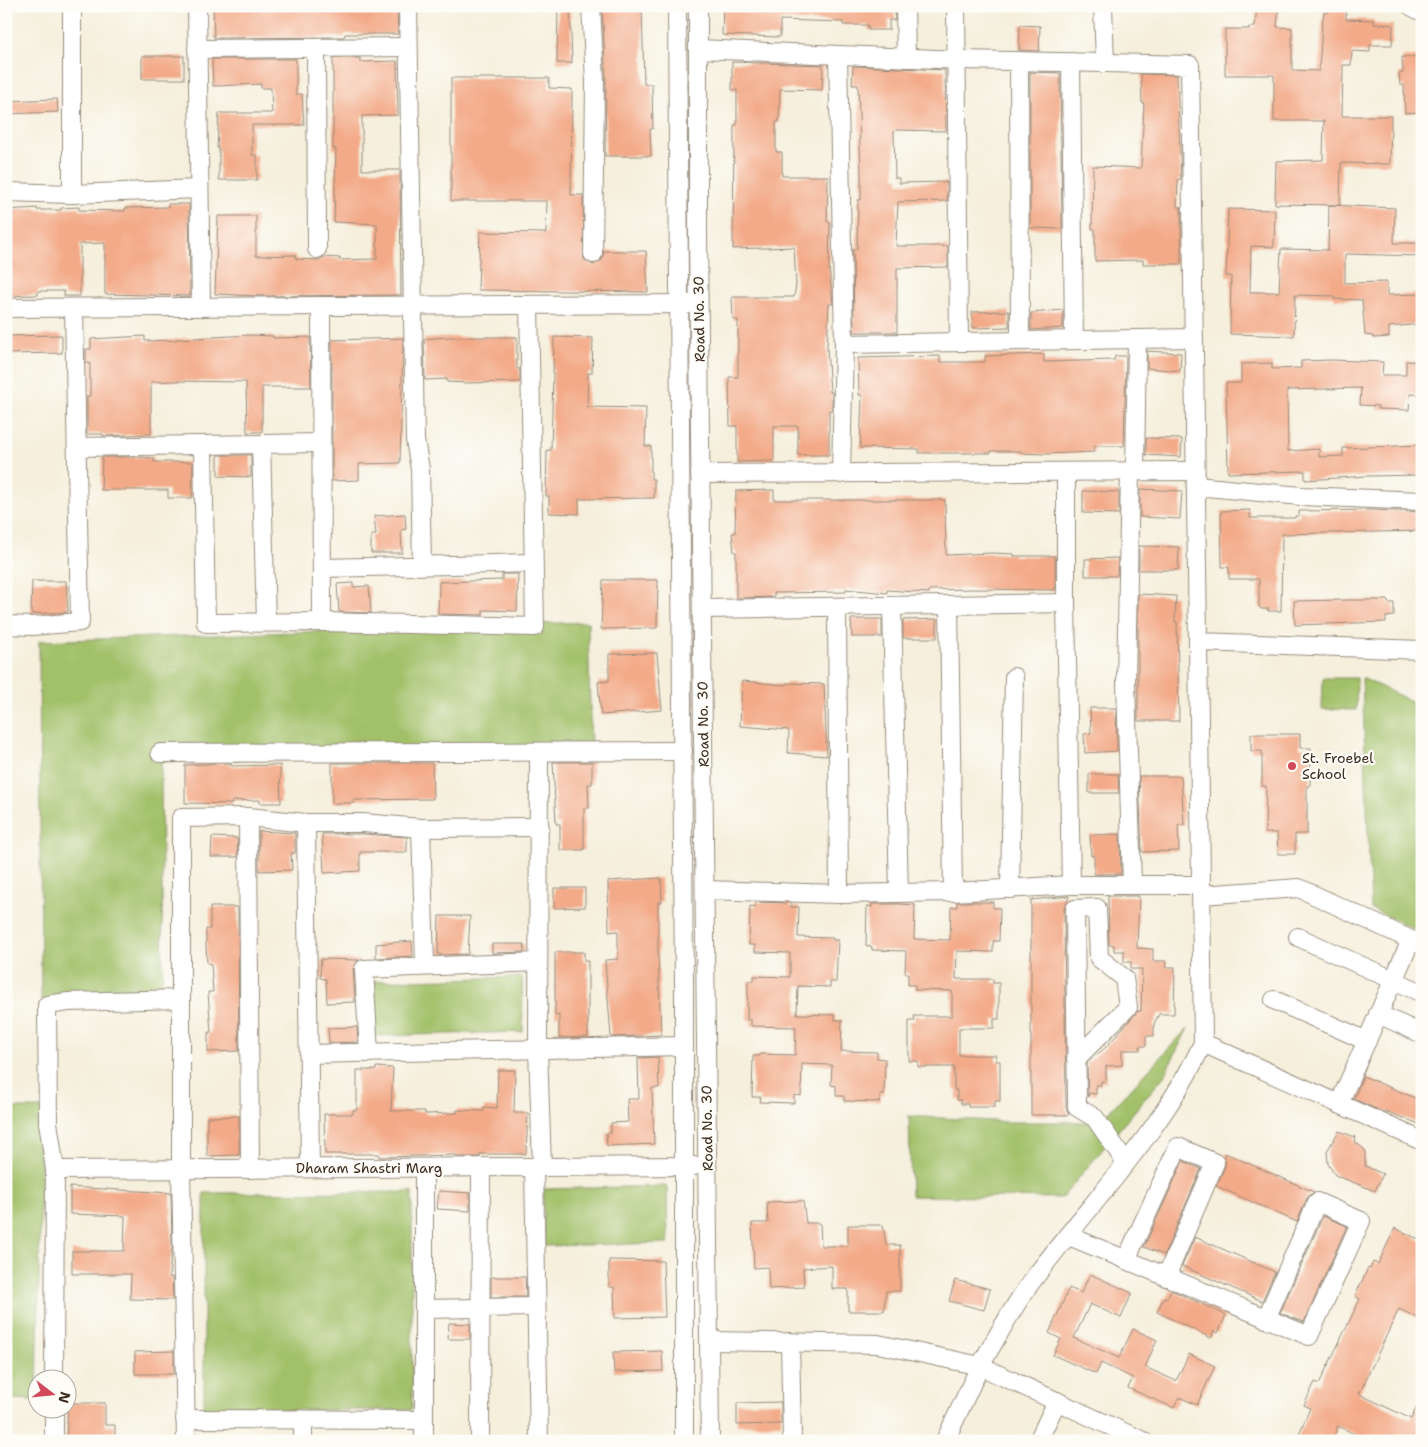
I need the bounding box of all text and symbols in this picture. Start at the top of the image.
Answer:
street label: Road No. 30 [689,276,709,362]
street label: Road No. 30 [693,681,713,767]
place label: St. Froebel School [1302,749,1374,783]
marker: St. Froebel School [1286,760,1298,772]
street label: Road No. 30 [697,1085,717,1171]
street label: Dharam Shastri Marg [296,1159,442,1177]
north arrow [28,1370,78,1420]
text: N [54,1390,75,1405]

